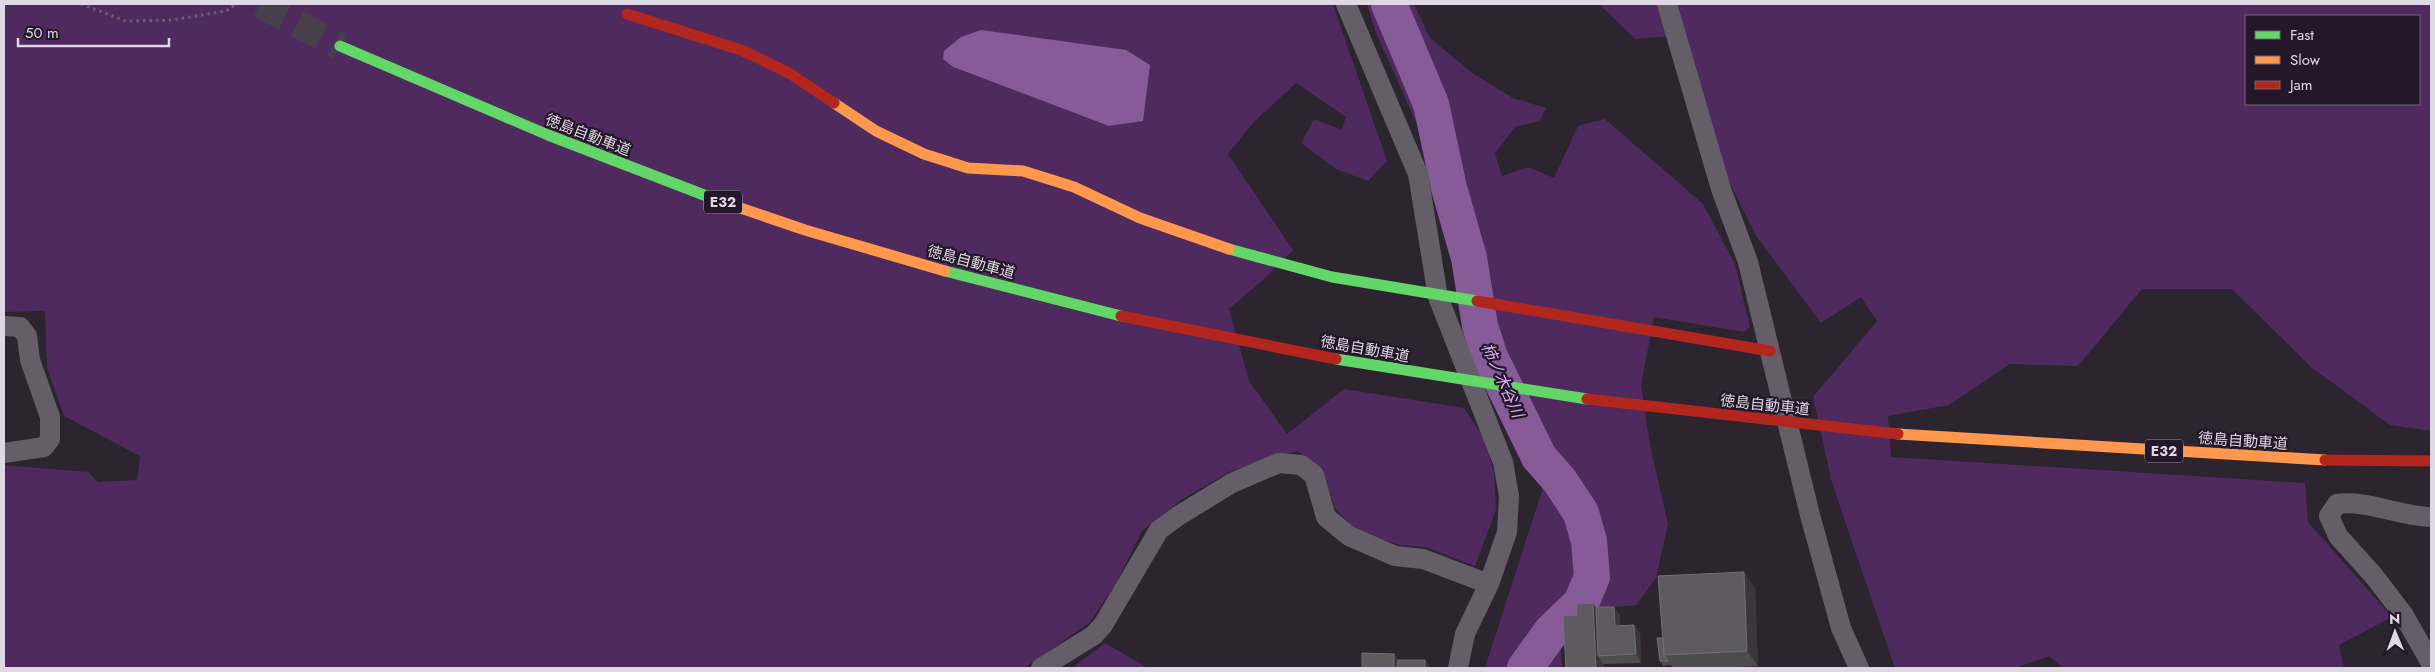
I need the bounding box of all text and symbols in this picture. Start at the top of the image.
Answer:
scale bar [18,15,169,47]
legend [2245,15,2420,105]
text: 50 m [25,22,59,44]
text: Fast [2290,24,2314,46]
text: Slow [2290,49,2321,71]
text: Jam [2288,74,2313,96]
street label: 徳島自動車道 [542,109,634,161]
road number: E32 [704,190,742,213]
street label: 徳島自動車道 [925,240,1017,284]
street label: 徳島自動車道 [1319,330,1411,368]
water label: 柿ノ木谷川 [1476,339,1530,423]
street label: 徳島自動車道 [1719,389,1811,421]
street label: 徳島自動車道 [2197,427,2289,455]
road number: E32 [2145,440,2183,462]
north arrow [2370,607,2420,657]
text: N [2389,609,2401,629]

